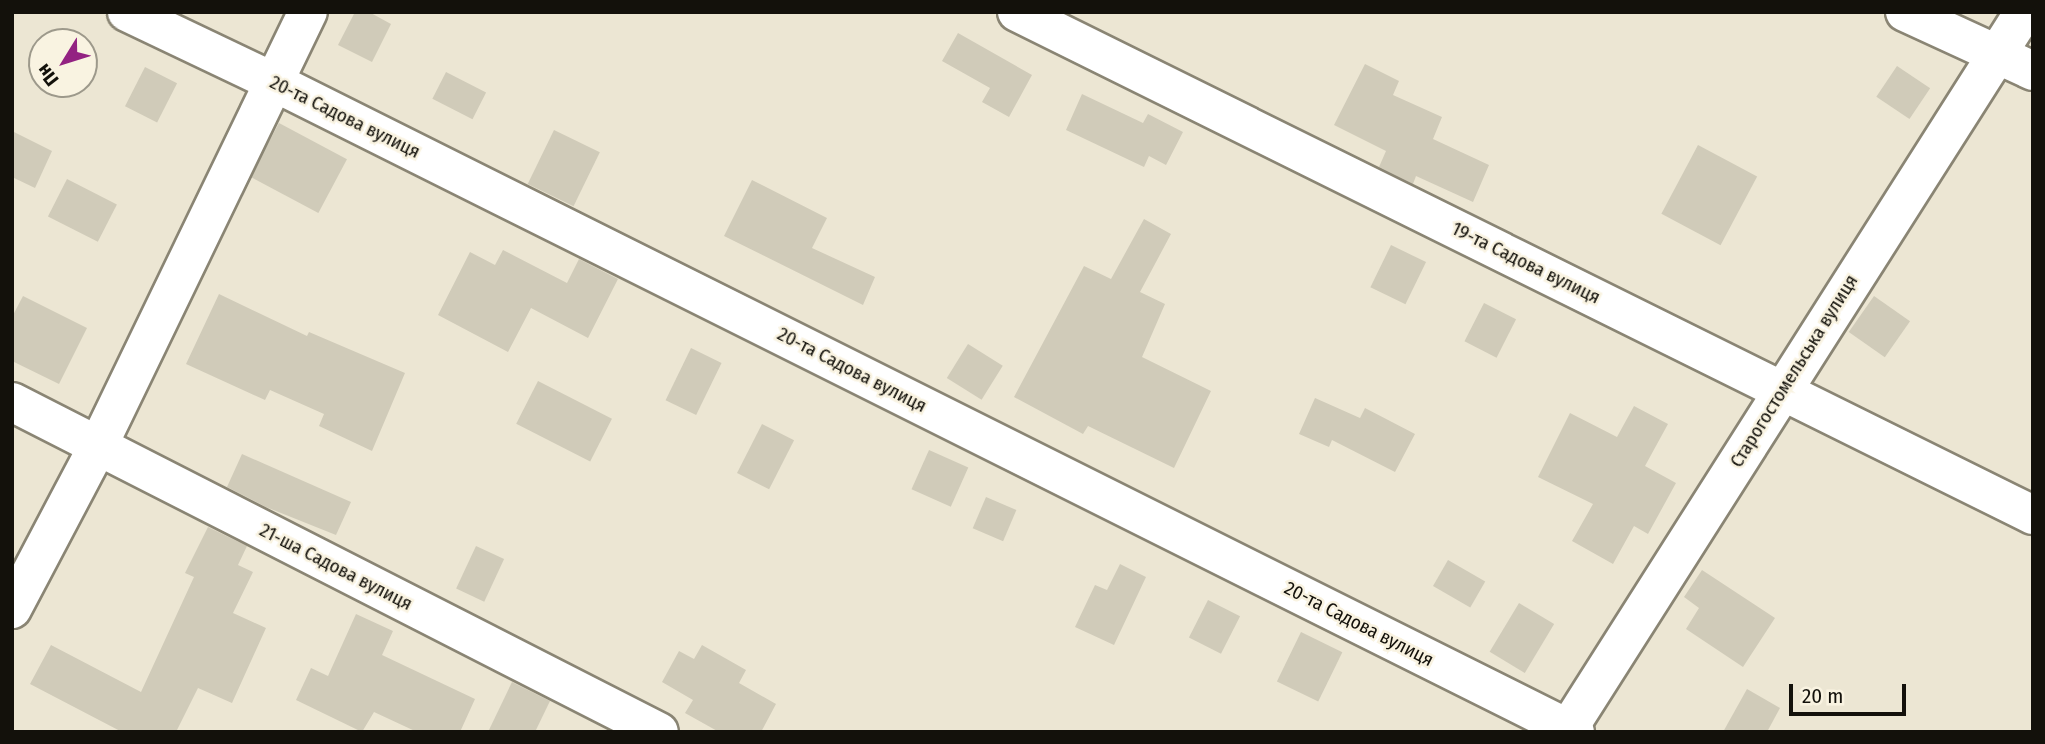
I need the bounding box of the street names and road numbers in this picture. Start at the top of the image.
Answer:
street label: 20-та Садова вулиця [266,71,424,163]
street label: 19-та Садова вулиця [1448,217,1604,309]
street label: Старогостомельська вулиця [1725,270,1863,472]
street label: 20-та Садова вулиця [774,323,930,417]
street label: 21-ша Садова вулиця [256,519,416,615]
street label: 20-та Садова вулиця [1281,577,1437,671]

